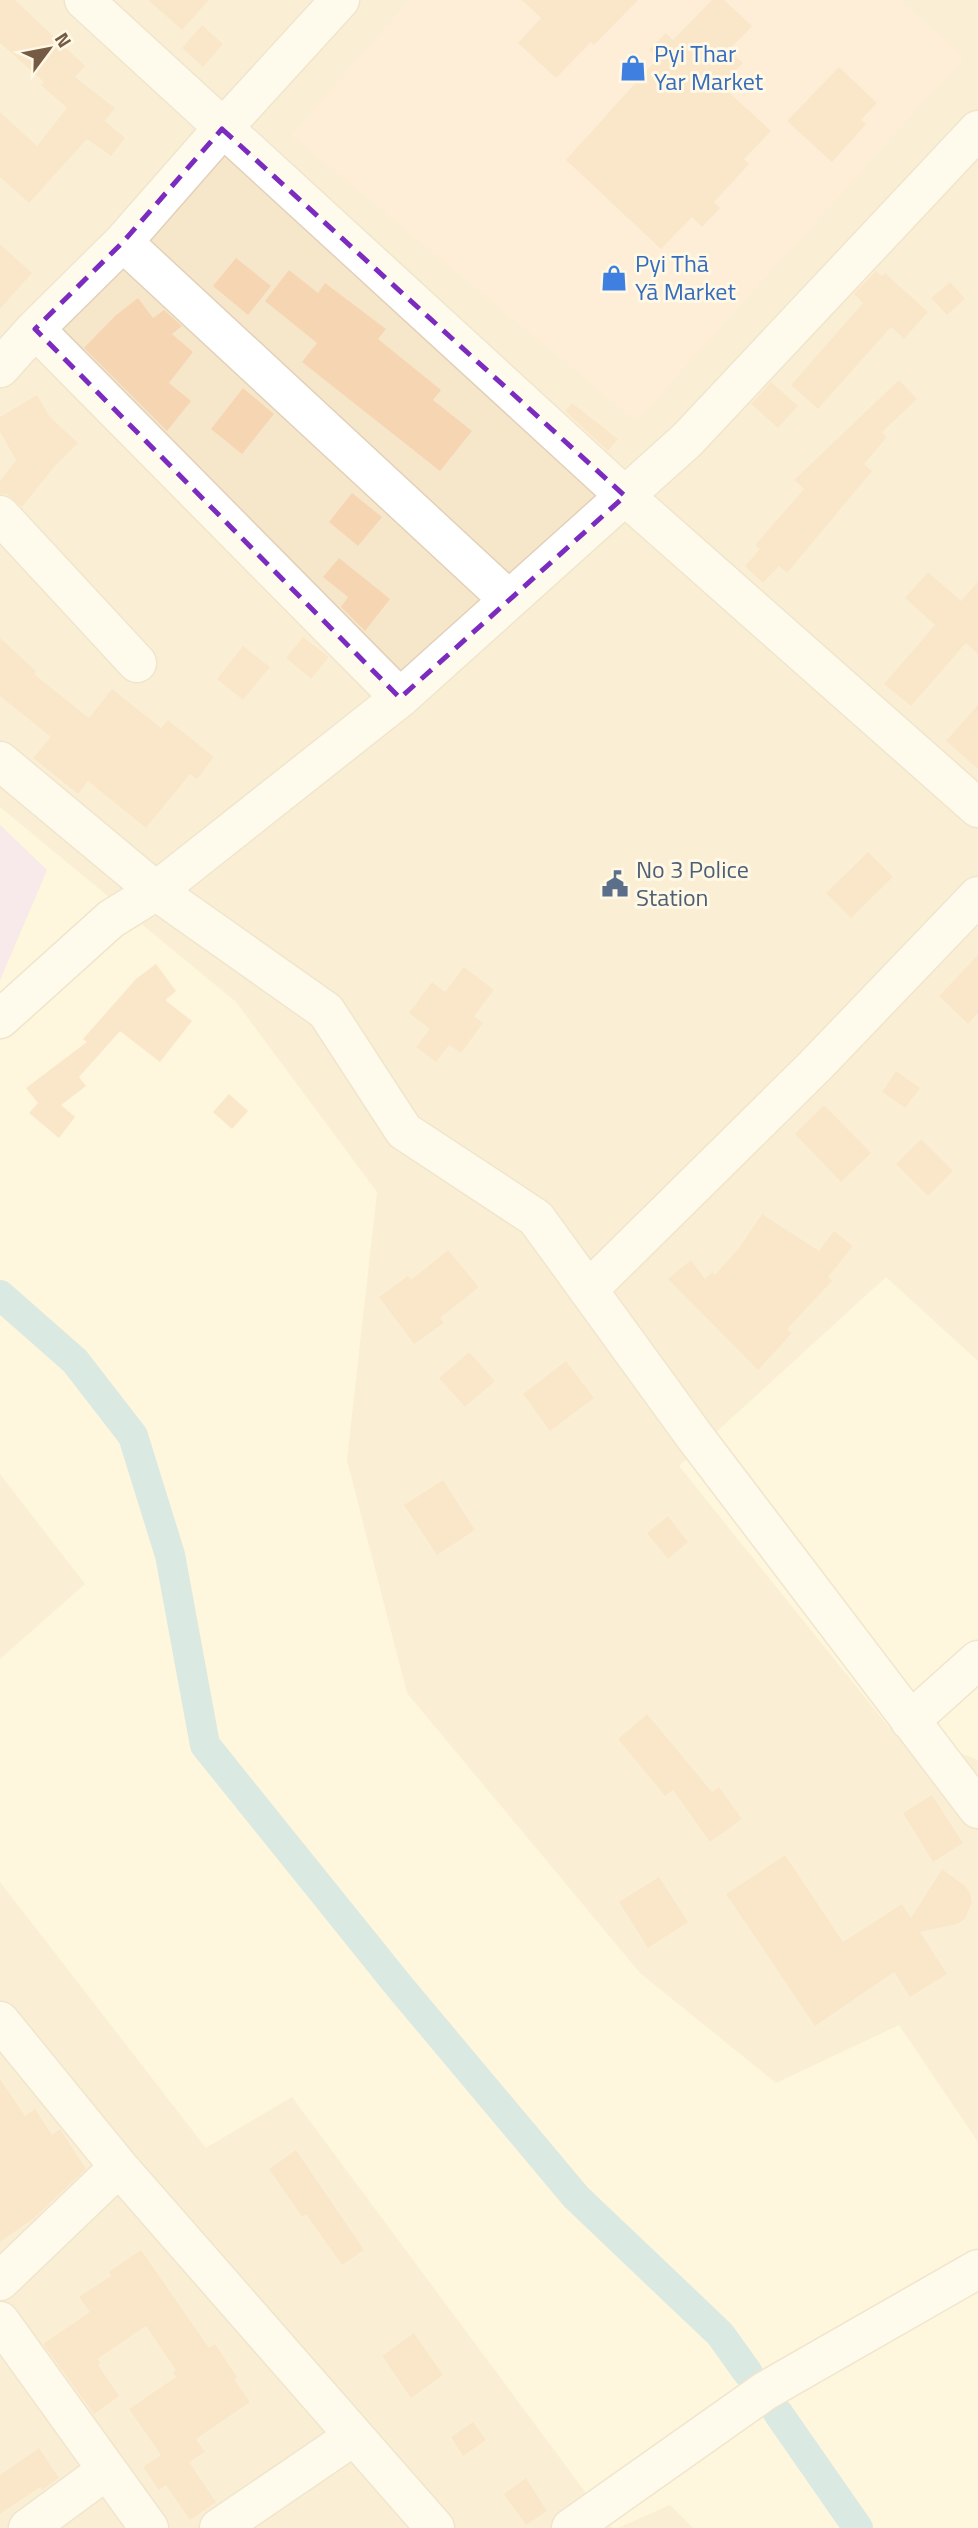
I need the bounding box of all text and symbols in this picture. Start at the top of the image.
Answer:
north arrow [14,14,84,84]
text: N [48,26,80,53]
place label: Pyi Thar Yar Market [654,35,764,99]
shop icon: Pyi Thar Yar Market [618,53,648,83]
place label: Pyi Thā Yā Market [635,245,736,309]
shop icon: Pyi Thā Yā Market [599,263,629,293]
place label: No 3 Police Station [636,851,749,915]
public building icon: No 3 Police Station [600,869,630,899]

